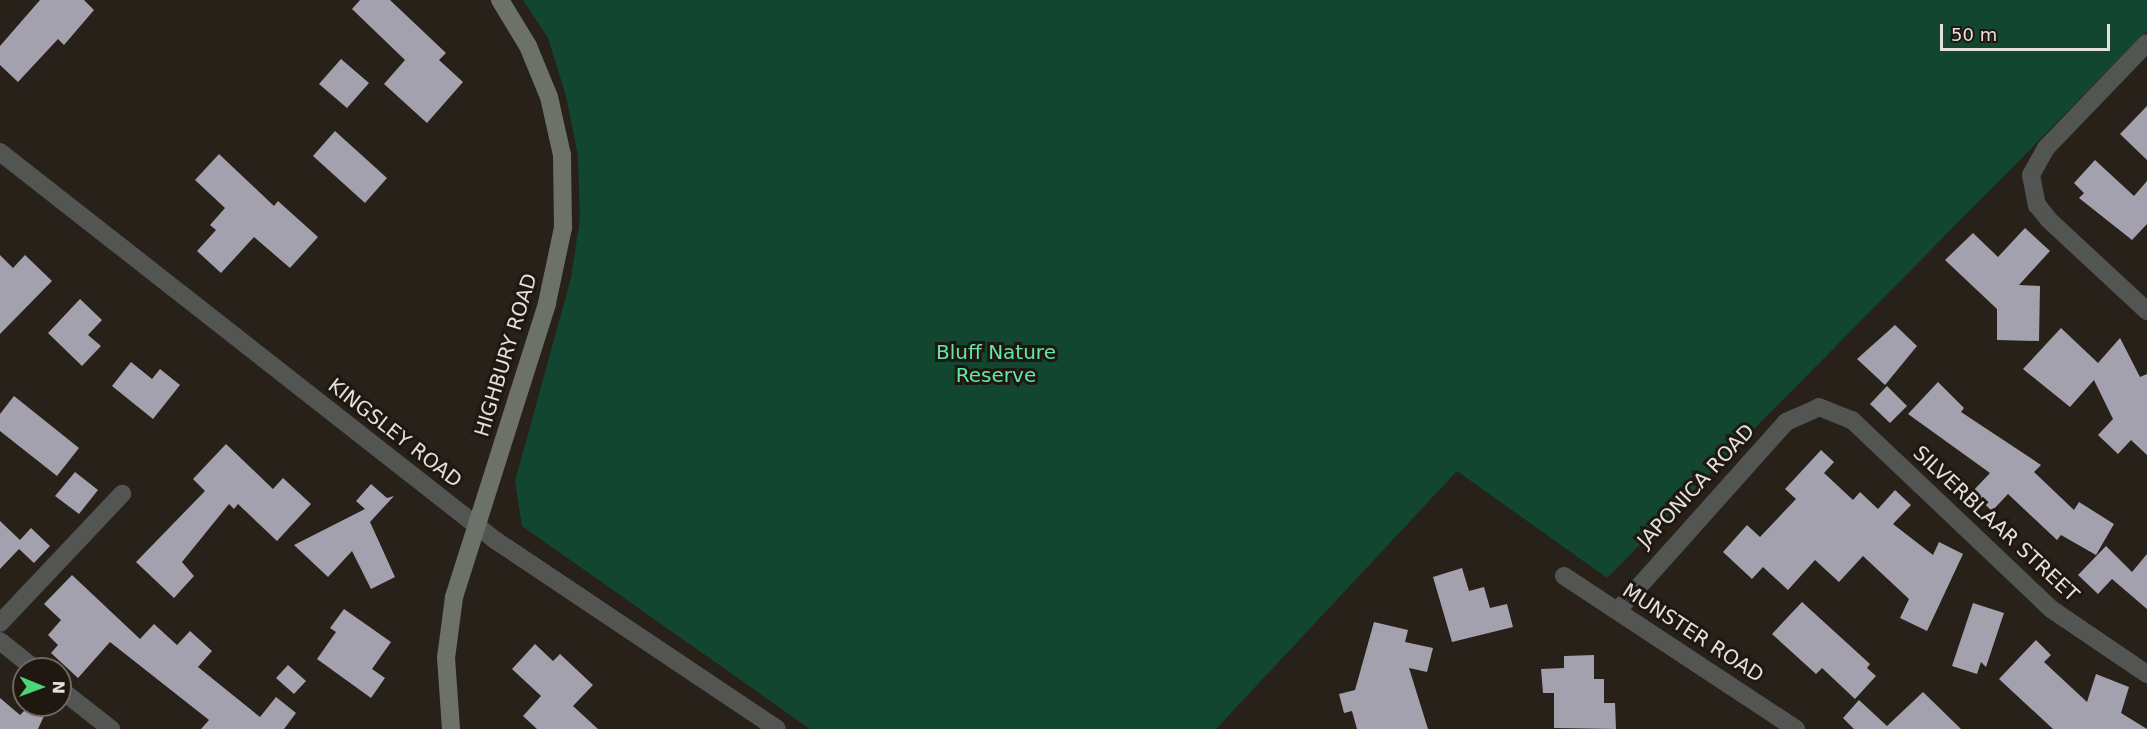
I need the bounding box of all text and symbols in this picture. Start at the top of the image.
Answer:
scale bar [1943,12,2112,50]
text: 50 m [1951,24,1997,45]
street label: HIGHBURY ROAD [470,270,542,440]
park label: Bluff Nature Reserve [936,340,1056,387]
street label: KINGSLEY ROAD [323,373,467,493]
street label: JAPONICA ROAD [1633,419,1759,553]
street label: SILVERBLAAR STREET [1908,441,2084,607]
street label: MUNSTER ROAD [1618,579,1768,687]
north arrow [12,657,72,717]
text: N [49,680,68,694]

